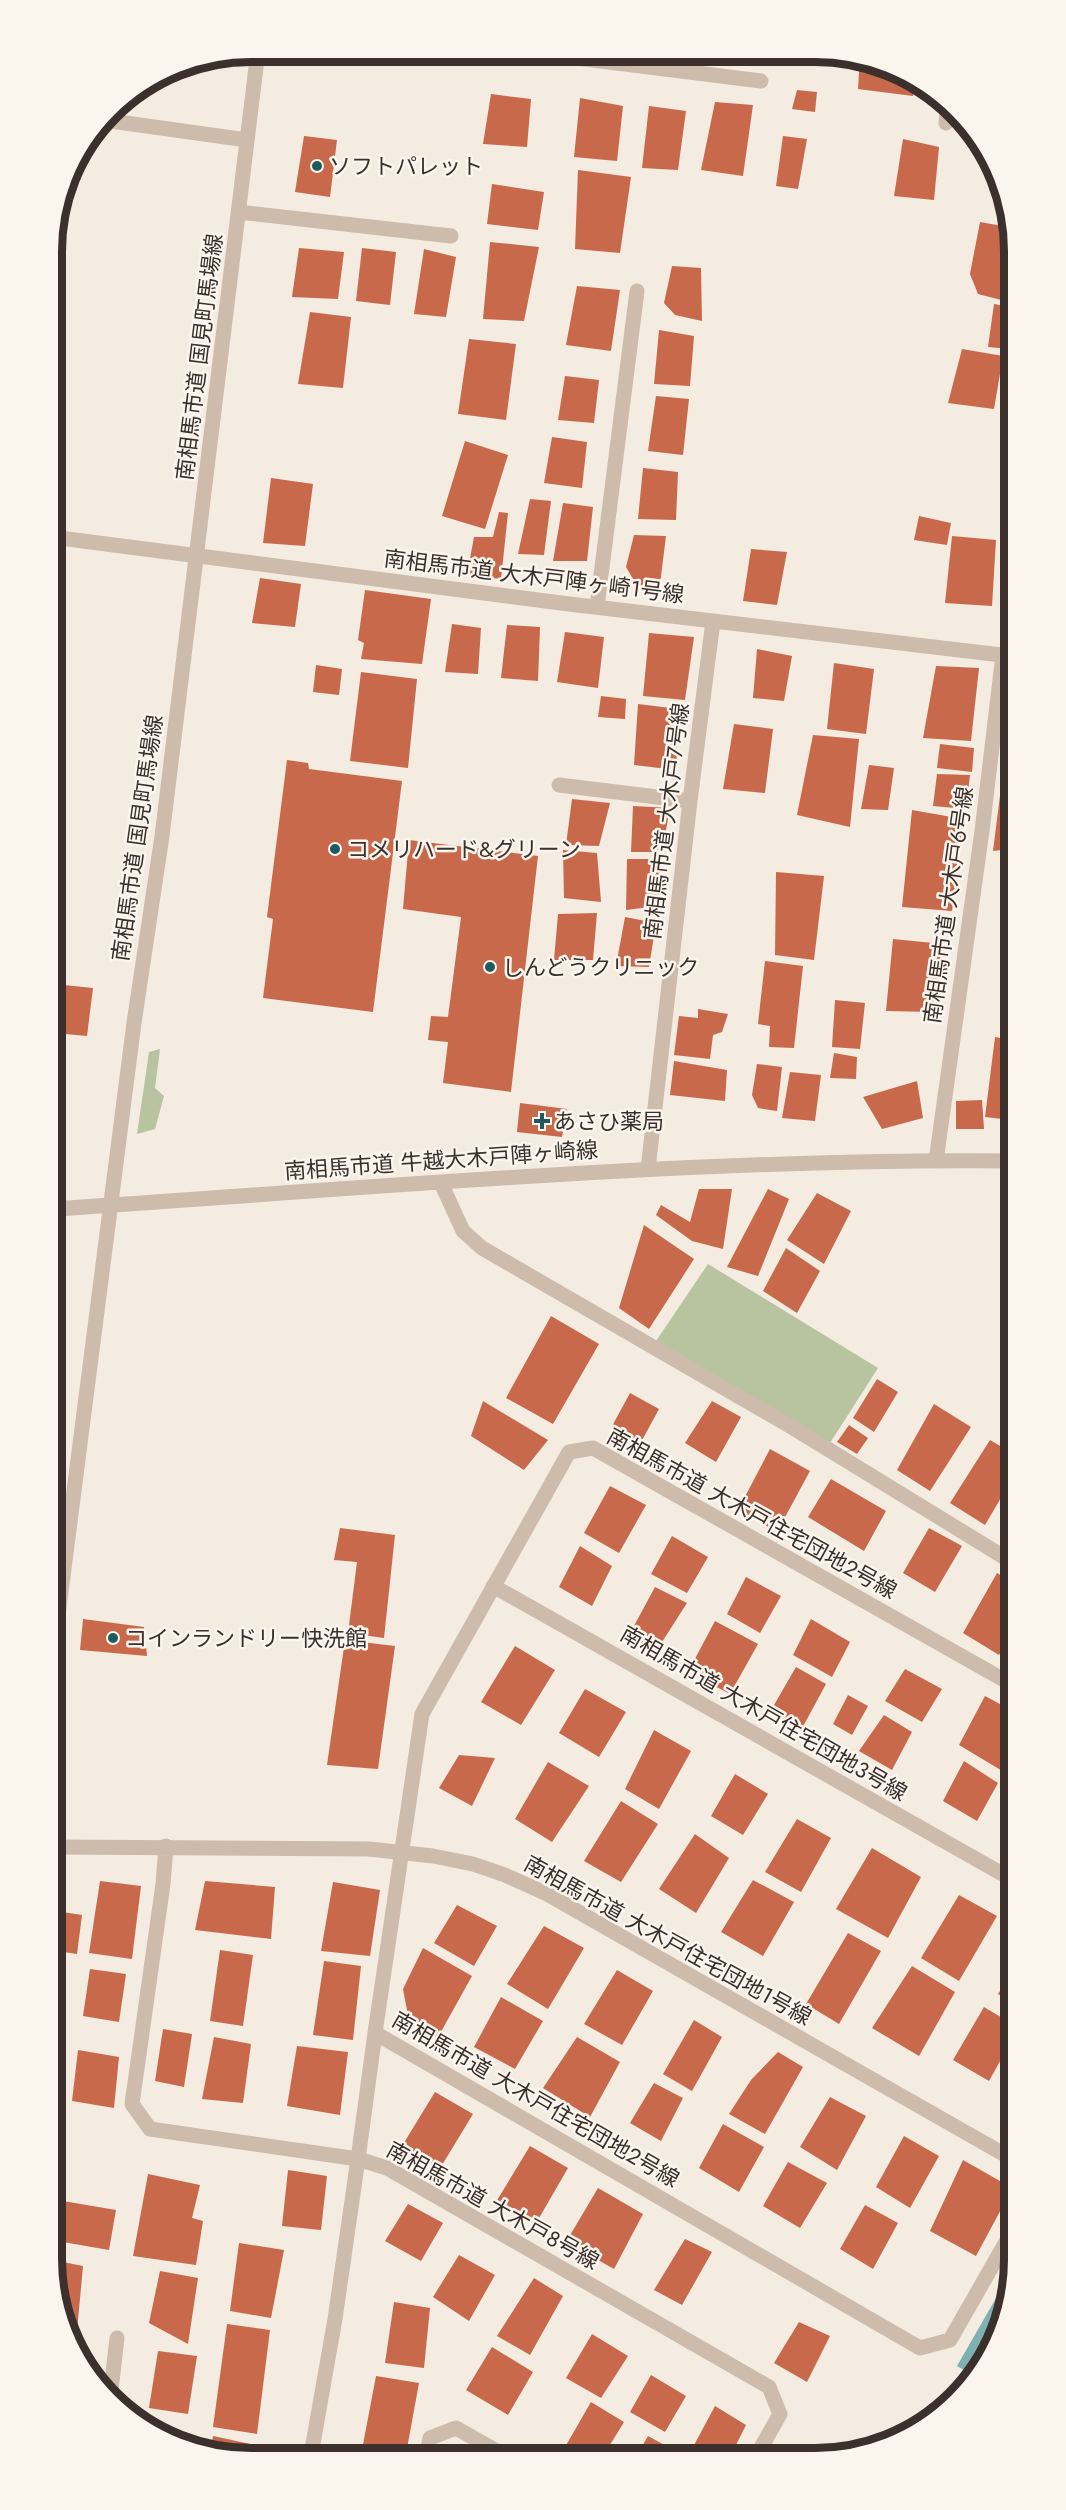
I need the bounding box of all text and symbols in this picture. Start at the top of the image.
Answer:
place label: ソフトパレット [329,150,483,182]
marker: ソフトパレット [310,159,324,173]
street label: 南相馬市道 国見町馬場線 [168,232,230,482]
street label: 南相馬市道 大木戸陣ヶ崎1号線 [382,542,686,610]
street label: 南相馬市道 大木戸7号線 [636,701,696,941]
street label: 南相馬市道 国見町馬場線 [104,713,170,963]
street label: 南相馬市道 大木戸6号線 [916,784,980,1026]
place label: コメリハード&グリーン [347,833,581,865]
marker: コメリハード&グリーン [328,842,342,856]
place label: しんどうクリニック [502,951,699,983]
marker: しんどうクリニック [483,960,497,974]
place label: あさひ薬局 [554,1105,664,1137]
marker: あさひ薬局 [535,1114,549,1128]
street label: 南相馬市道 牛越大木戸陣ヶ崎線 [283,1133,599,1187]
street label: 南相馬市道 大木戸住宅団地2号線 [601,1420,903,1606]
street label: 南相馬市道 大木戸住宅団地3号線 [615,1617,913,1809]
place label: コインランドリー快洗館 [125,1622,367,1654]
marker: コインランドリー快洗館 [106,1631,120,1645]
street label: 南相馬市道 大木戸住宅団地1号線 [518,1847,818,2033]
street label: 南相馬市道 大木戸住宅団地2号線 [386,2003,686,2195]
street label: 南相馬市道 大木戸8号線 [381,2133,605,2277]

